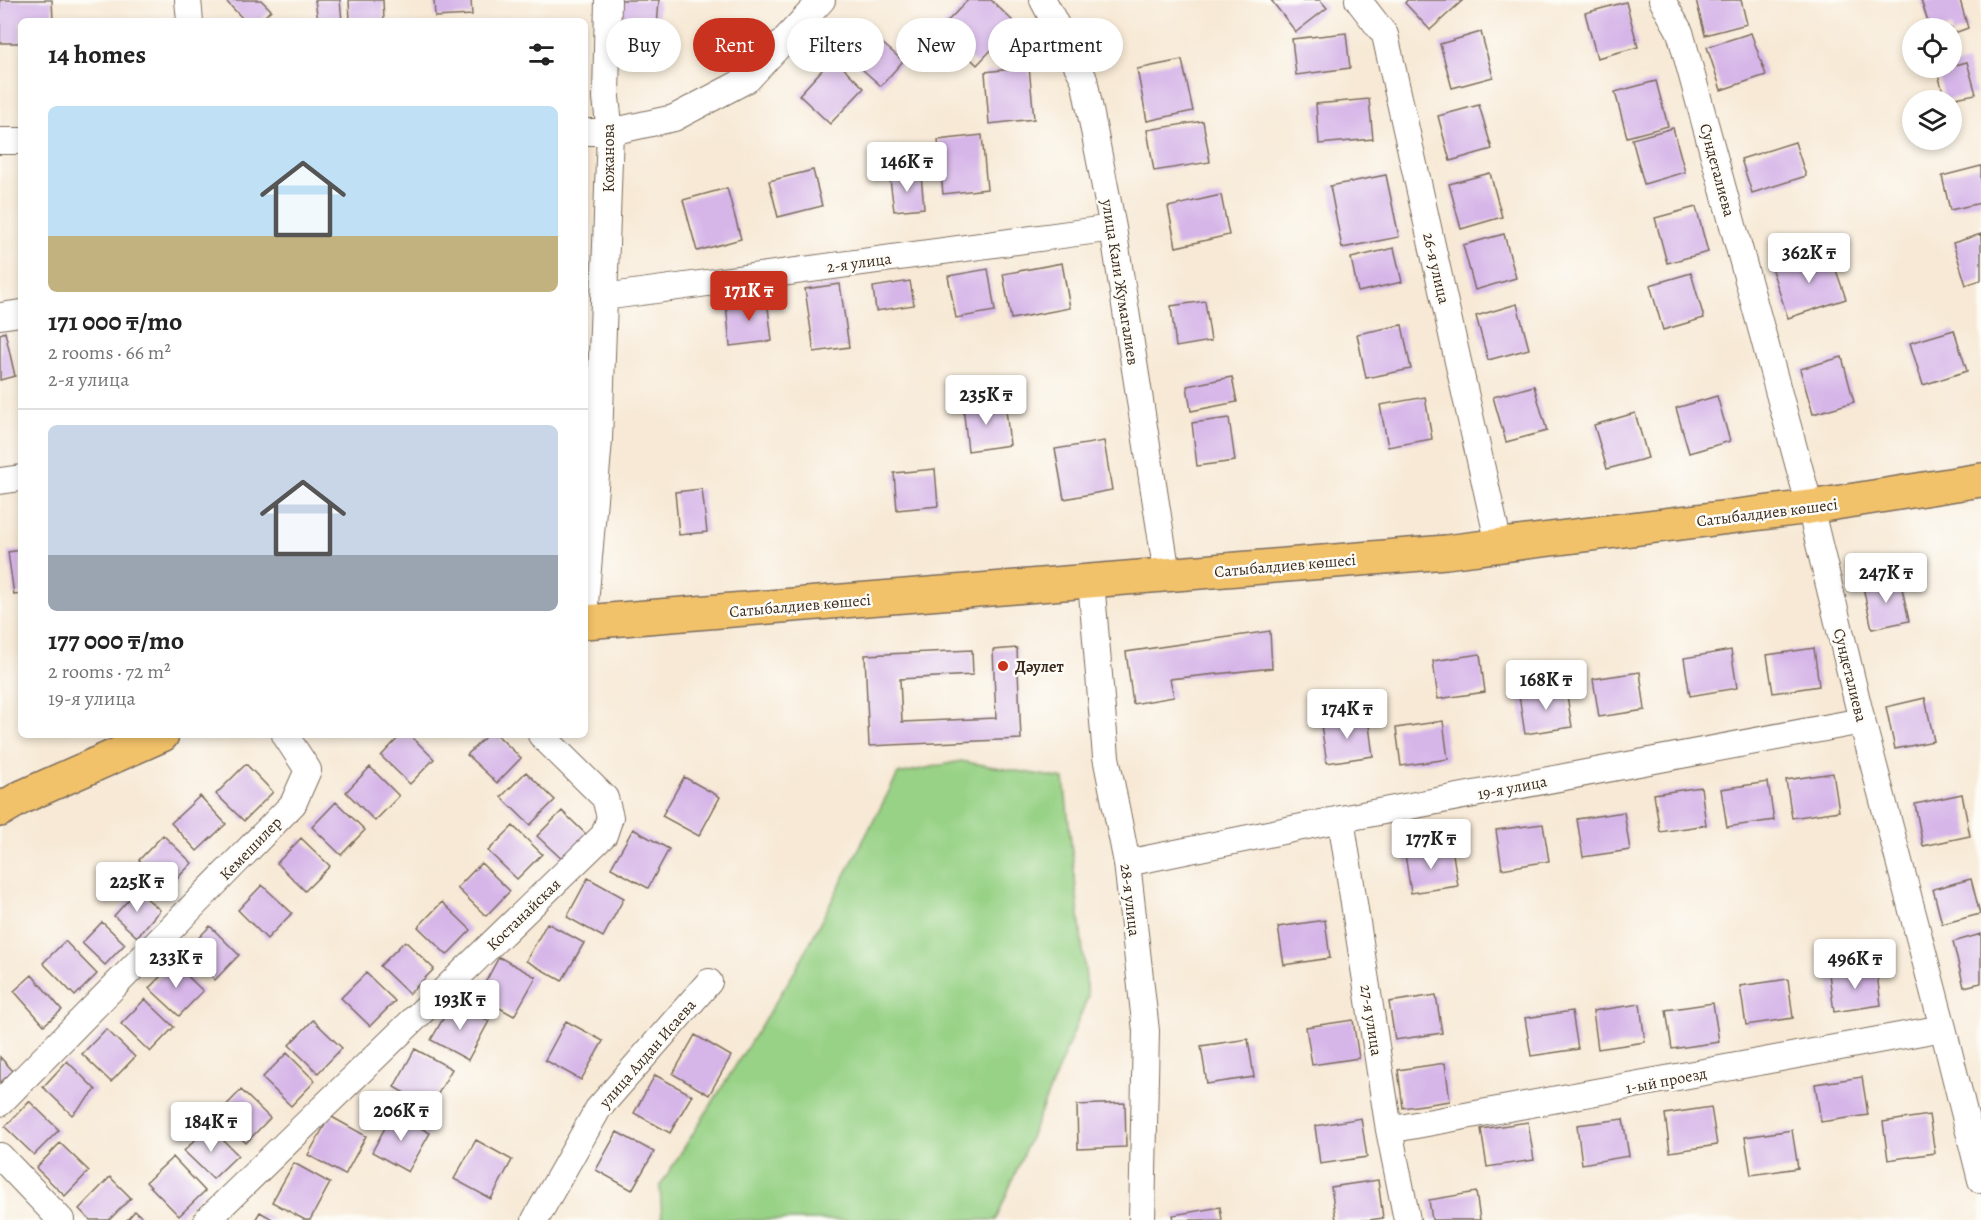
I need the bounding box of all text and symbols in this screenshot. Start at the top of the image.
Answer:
chip: Buy [606,18,681,72]
chip: Rent [693,18,775,72]
chip: Filters [787,18,884,72]
chip: New [896,18,976,72]
chip: Apartment [988,18,1123,72]
map controls [1902,18,1962,150]
button: locate [1902,18,1962,78]
text: 14 homes [48,37,146,72]
icon: filters [525,38,558,71]
button: layers [1902,90,1962,150]
street label: Сундеталиева [1694,121,1740,220]
street label: Кожанова [598,123,620,192]
pin: 146K ₸ [858,142,956,193]
icon: home [249,145,357,253]
text: 146K ₸ [881,148,933,175]
street label: улица Кали Жумагалиев [1096,197,1144,367]
street label: 26-я улица [1417,230,1455,307]
pin: 362K ₸ [1760,233,1858,284]
text: 362K ₸ [1782,239,1836,266]
street label: 2-я улица [825,247,894,278]
pin: 171K ₸ [700,271,798,322]
text: 171K ₸ [724,277,774,304]
text: 171 000 ₸/mo [48,304,182,339]
text: 2 rooms · 66 m² [48,339,171,366]
text: 2-я улица [48,366,129,393]
pin: 235K ₸ [937,375,1035,426]
text: 235K ₸ [959,381,1013,408]
icon: home [249,464,357,572]
street label: Сатыбалдиев көшесі [1695,493,1839,533]
street label: Сатыбалдиев көшесі [1213,549,1357,583]
pin: 247K ₸ [1837,553,1935,604]
text: 247K ₸ [1859,559,1913,586]
street label: Сатыбалдиев көшесі [728,589,872,623]
text: 177 000 ₸/mo [48,623,184,658]
street label: Сундеталиева [1828,626,1872,725]
place label: Дәулет [1015,656,1064,678]
text: 2 rooms · 72 m² [48,658,170,685]
marker: Дәулет [996,659,1010,673]
pin: 168K ₸ [1497,660,1595,711]
text: 168K ₸ [1520,666,1572,693]
text: 19-я улица [48,685,136,712]
pin: 174K ₸ [1298,689,1396,740]
text: 174K ₸ [1321,695,1373,722]
street label: 19-я улица [1476,770,1549,805]
street label: Кемешилер [215,812,287,886]
pin: 177K ₸ [1382,819,1480,870]
text: 177K ₸ [1406,825,1456,852]
pin: 225K ₸ [88,862,186,913]
street label: 28-я улица [1115,863,1145,938]
text: 225K ₸ [110,868,164,895]
street label: Костанайская [482,874,566,956]
pin: 233K ₸ [127,938,225,989]
pin: 496K ₸ [1806,939,1904,990]
text: 233K ₸ [149,944,203,971]
text: 496K ₸ [1828,945,1882,972]
pin: 193K ₸ [411,980,509,1031]
street label: 27-я улица [1355,983,1388,1058]
text: 193K ₸ [434,986,486,1013]
street label: улица Алдан Исаева [594,994,701,1113]
street label: 1-ый проезд [1624,1062,1709,1100]
pin: 206K ₸ [352,1091,450,1142]
text: 206K ₸ [373,1097,429,1124]
pin: 184K ₸ [162,1102,260,1153]
text: 184K ₸ [185,1108,237,1135]

